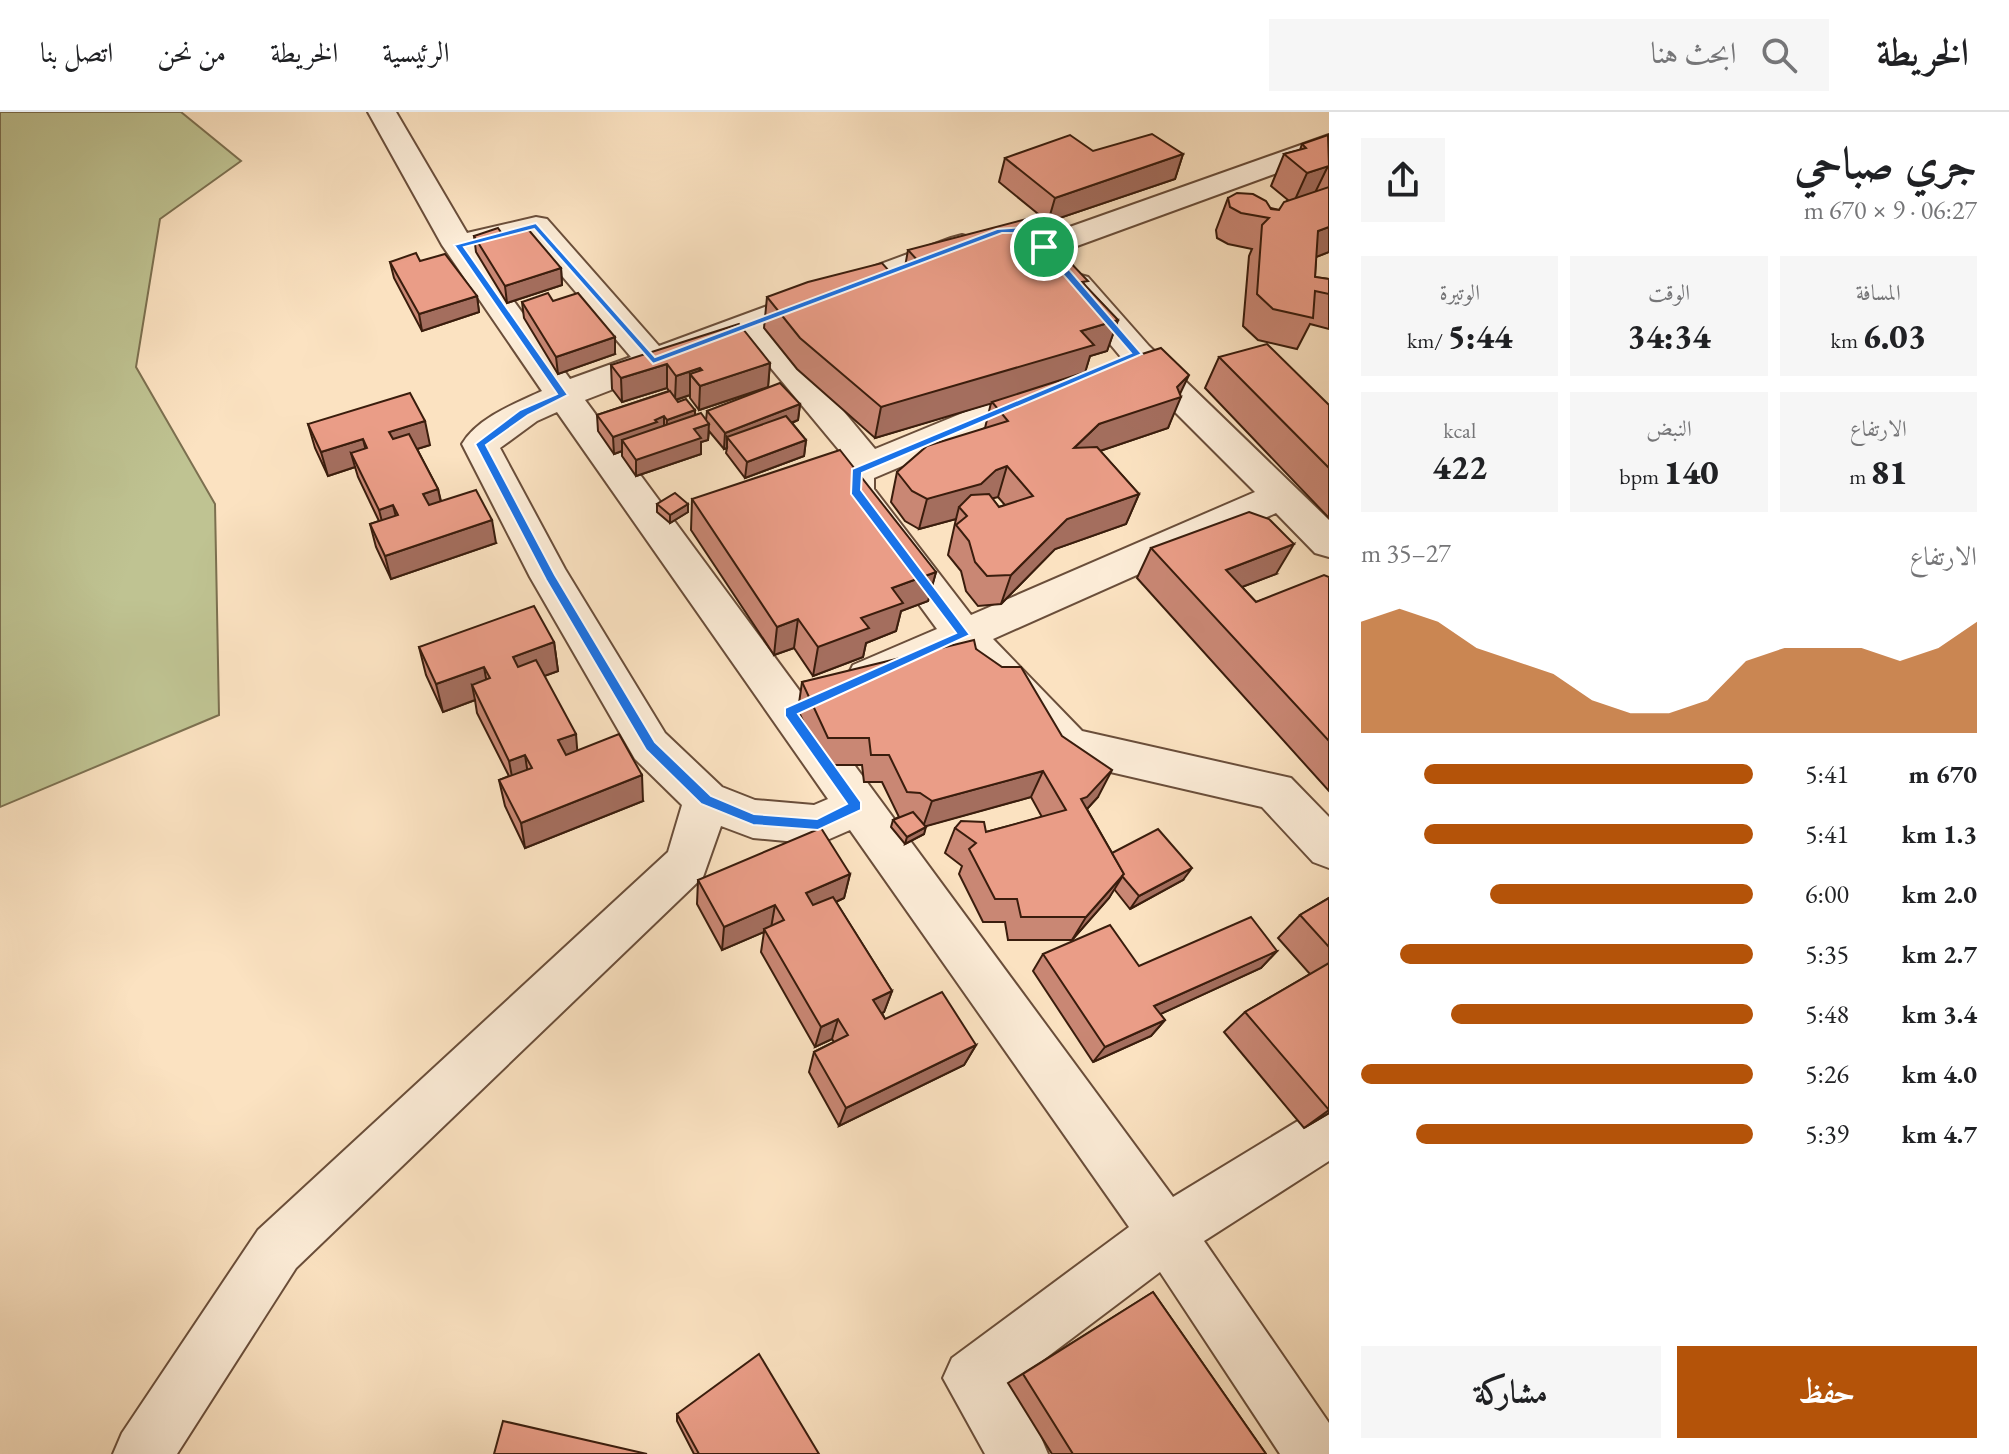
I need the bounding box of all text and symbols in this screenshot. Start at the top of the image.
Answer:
search box [1269,19,1829,91]
text: الخريطة [1877,27,1969,76]
text: ابحث هنا [1651,33,1737,72]
icon: search [1757,33,1801,77]
text: اتصل بنا [40,34,113,70]
text: من نحن [157,34,226,70]
text: الخريطة [270,34,338,70]
text: الرئيسية [382,34,450,70]
text: جري صباحي [1794,134,1977,191]
button: share [1361,138,1445,222]
text: 06:27 · 9 × 670 m [1804,193,1977,227]
pin [1010,213,1078,281]
icon: arrive [1022,225,1066,269]
text: الوتيرة [1439,278,1480,307]
text: الوقت [1648,278,1690,307]
text: المسافة [1856,278,1901,307]
text: 5:44 [1448,314,1512,358]
text: 34:34 [1627,314,1711,358]
text: 6.03 [1862,314,1926,358]
text: /km [1407,326,1448,355]
text: km [1831,326,1862,355]
text: النبض [1646,414,1692,443]
text: الارتفاع [1850,414,1907,443]
text: kcal [1443,416,1476,445]
text: 422 [1432,445,1487,489]
text: 140 [1664,450,1719,494]
text: 81 [1871,450,1907,494]
text: bpm [1619,462,1664,491]
text: m [1849,462,1871,491]
text: 27–35 m [1361,536,1451,570]
text: الارتفاع [1910,539,1977,573]
text: 5:41 [1805,757,1849,791]
text: 670 m [1909,757,1977,791]
text: 5:41 [1805,817,1849,851]
text: 1.3 km [1902,817,1977,851]
text: 6:00 [1805,877,1849,911]
text: 2.0 km [1902,877,1977,911]
text: 5:35 [1805,937,1849,971]
text: 2.7 km [1902,937,1977,971]
text: 5:48 [1805,997,1849,1031]
text: 3.4 km [1902,997,1977,1031]
text: 5:26 [1805,1057,1849,1091]
text: 4.0 km [1902,1057,1977,1091]
text: 5:39 [1805,1117,1849,1151]
text: 4.7 km [1902,1117,1977,1151]
button: مشاركة [1361,1346,1661,1438]
button: حفظ [1677,1346,1977,1438]

